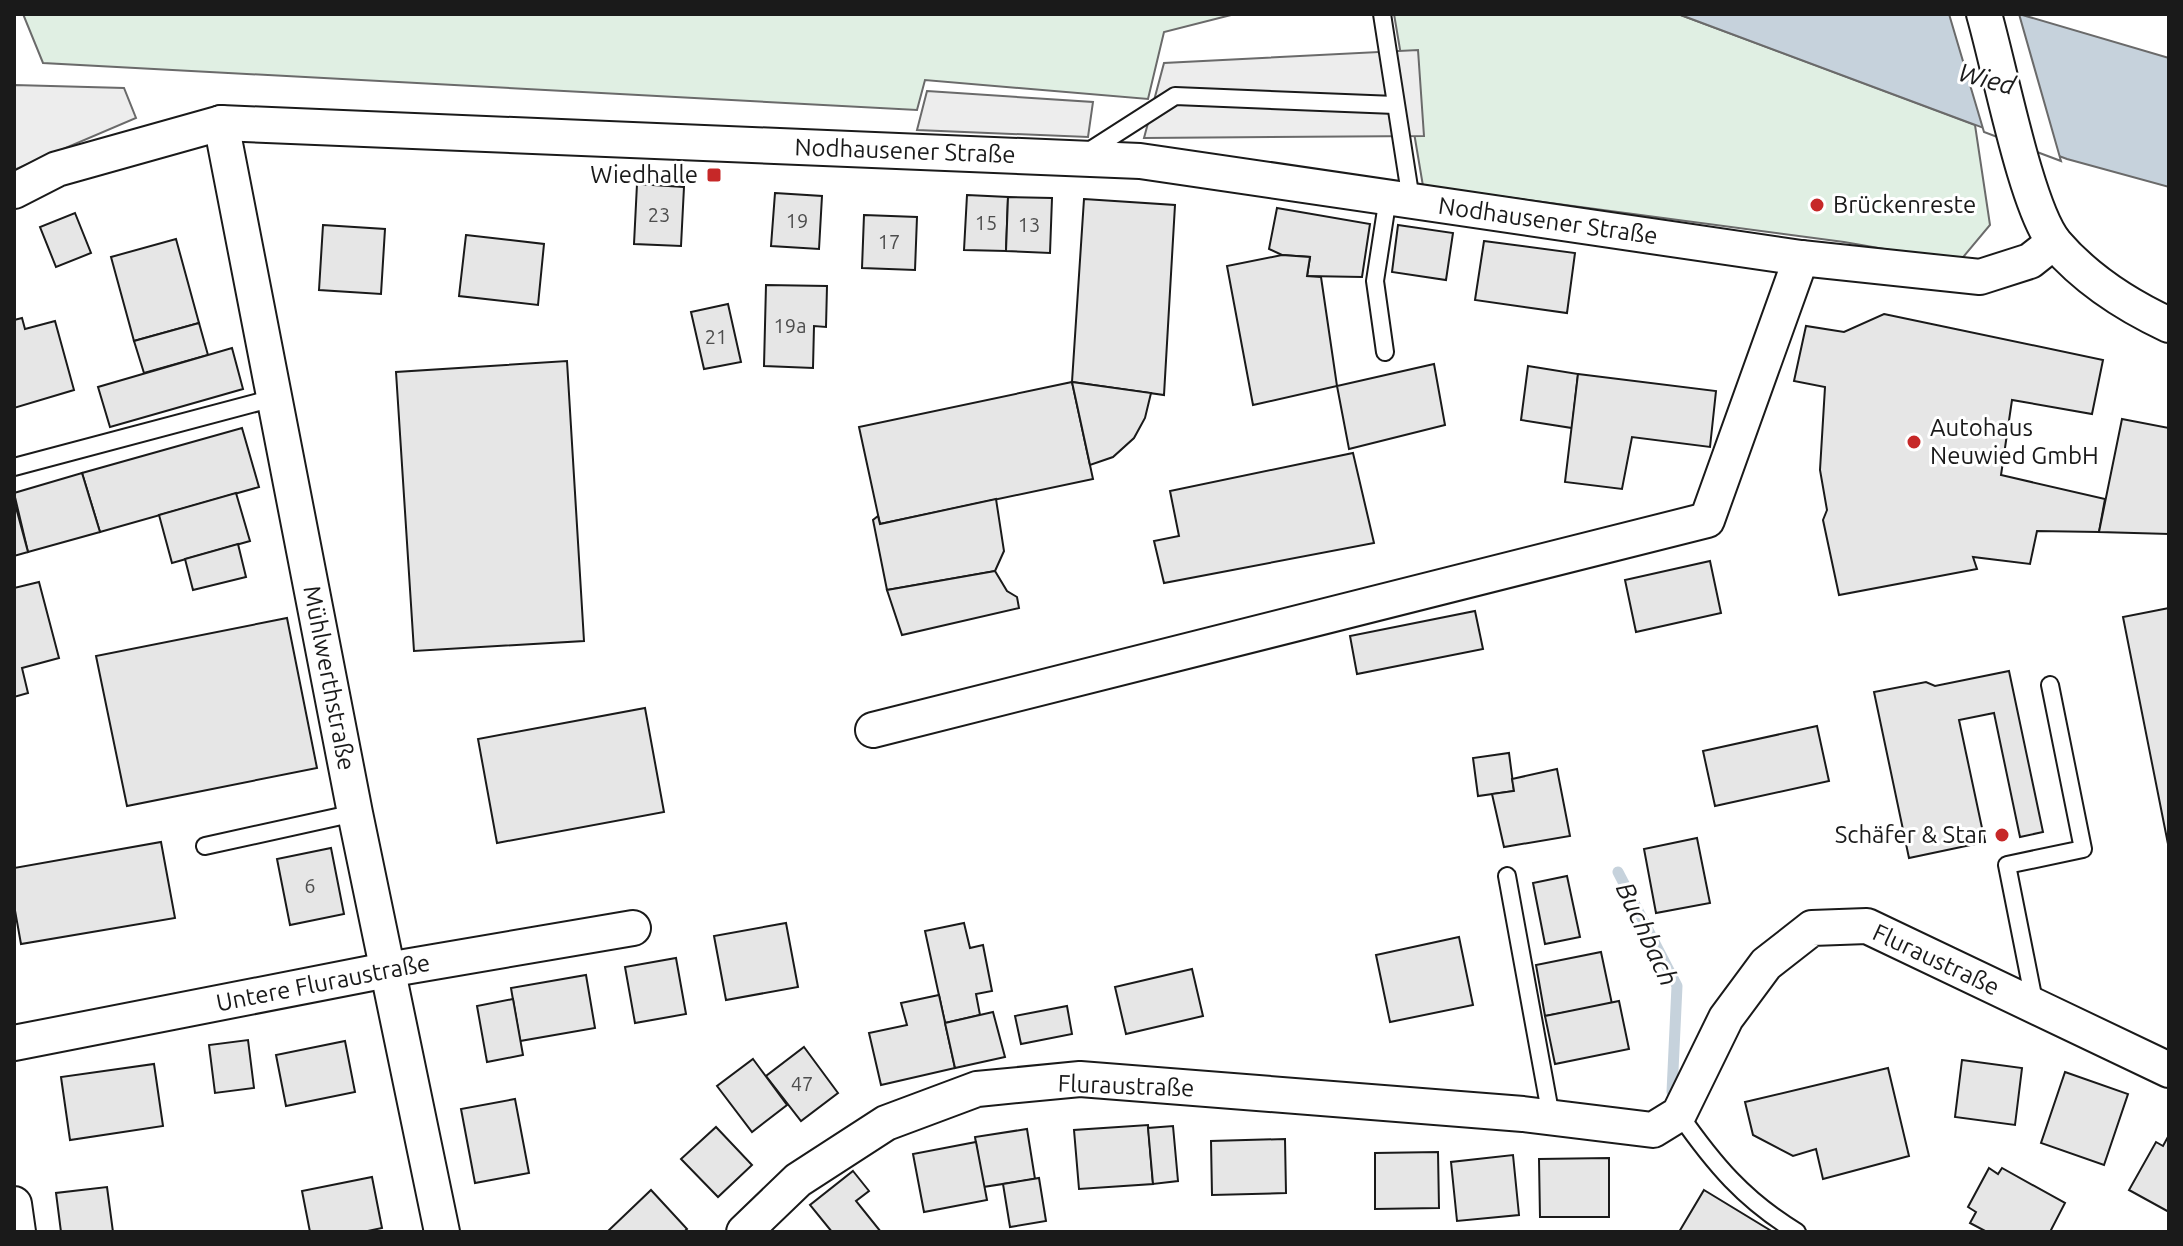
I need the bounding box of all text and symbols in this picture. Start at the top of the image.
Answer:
water label: Wied [1956,57,2020,100]
street label: Nodhausener Straße [794,133,1016,168]
place label: Wiedhalle [590,161,698,188]
marker: Wiedhalle [705,166,723,184]
place label: Brückenreste [1833,191,1976,218]
street label: Nodhausener Straße [1437,192,1660,249]
marker: Brückenreste [1808,196,1826,214]
house number: 23 [648,203,670,226]
house number: 19 [786,209,808,232]
house number: 15 [975,211,997,234]
house number: 13 [1018,213,1040,236]
house number: 17 [878,230,900,253]
house number: 19a [774,314,806,337]
house number: 21 [705,325,727,348]
place label: Autohaus Neuwied GmbH [1930,414,2099,469]
marker: Autohaus Neuwied GmbH [1905,433,1923,451]
street label: Mühlwerthstraße [298,583,361,773]
place label: Schäfer & Star [1835,821,1986,848]
marker: Schäfer & Star [1993,826,2011,844]
house number: 6 [304,874,316,897]
water label: Buchbach [1611,877,1684,990]
street label: Fluraustraße [1869,918,2004,1001]
street label: Untere Fluraustraße [214,949,432,1016]
street label: Fluraustraße [1057,1070,1195,1101]
house number: 47 [791,1072,813,1095]

